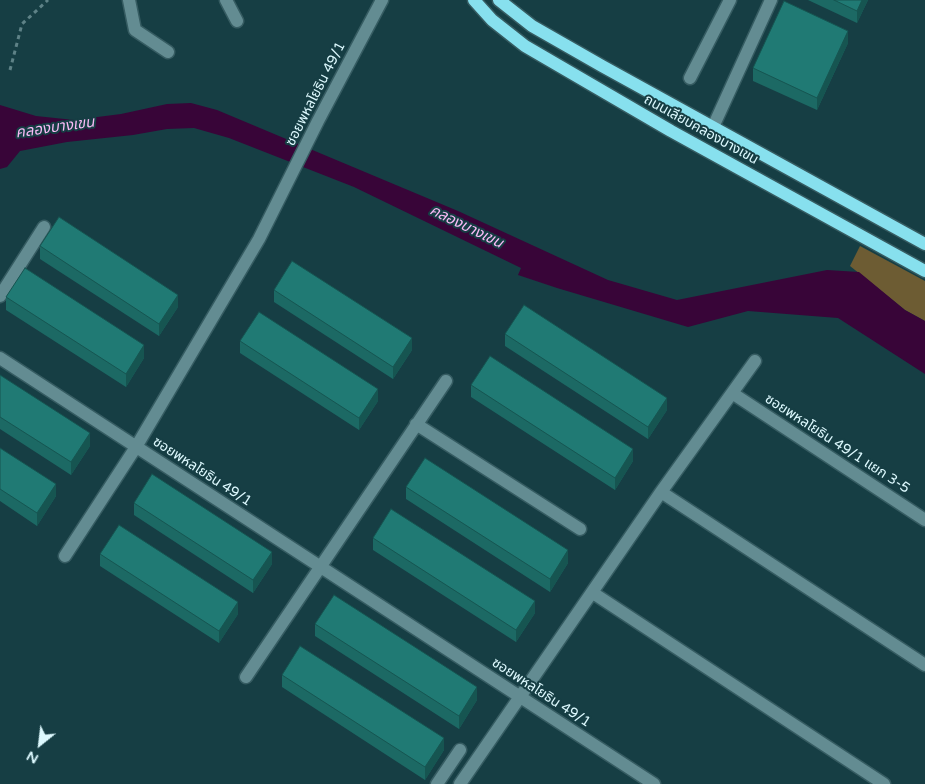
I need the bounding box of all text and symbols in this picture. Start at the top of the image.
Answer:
street label: ซอยพหลโยธิน 49/1 [282,39,350,149]
street label: ถนนเลียบคลองบางเขน [641,92,761,168]
water label: คลองบางเขน [14,114,96,142]
water label: คลองบางเขน [426,202,506,252]
street label: ซอยพหลโยธิน 49/1 แยก 3-5 [761,391,913,497]
street label: ซอยพหลโยธิน 49/1 [149,434,255,510]
street label: ซอยพหลโยธิน 49/1 [488,655,594,731]
north arrow [15,719,65,769]
text: N [23,747,42,768]

